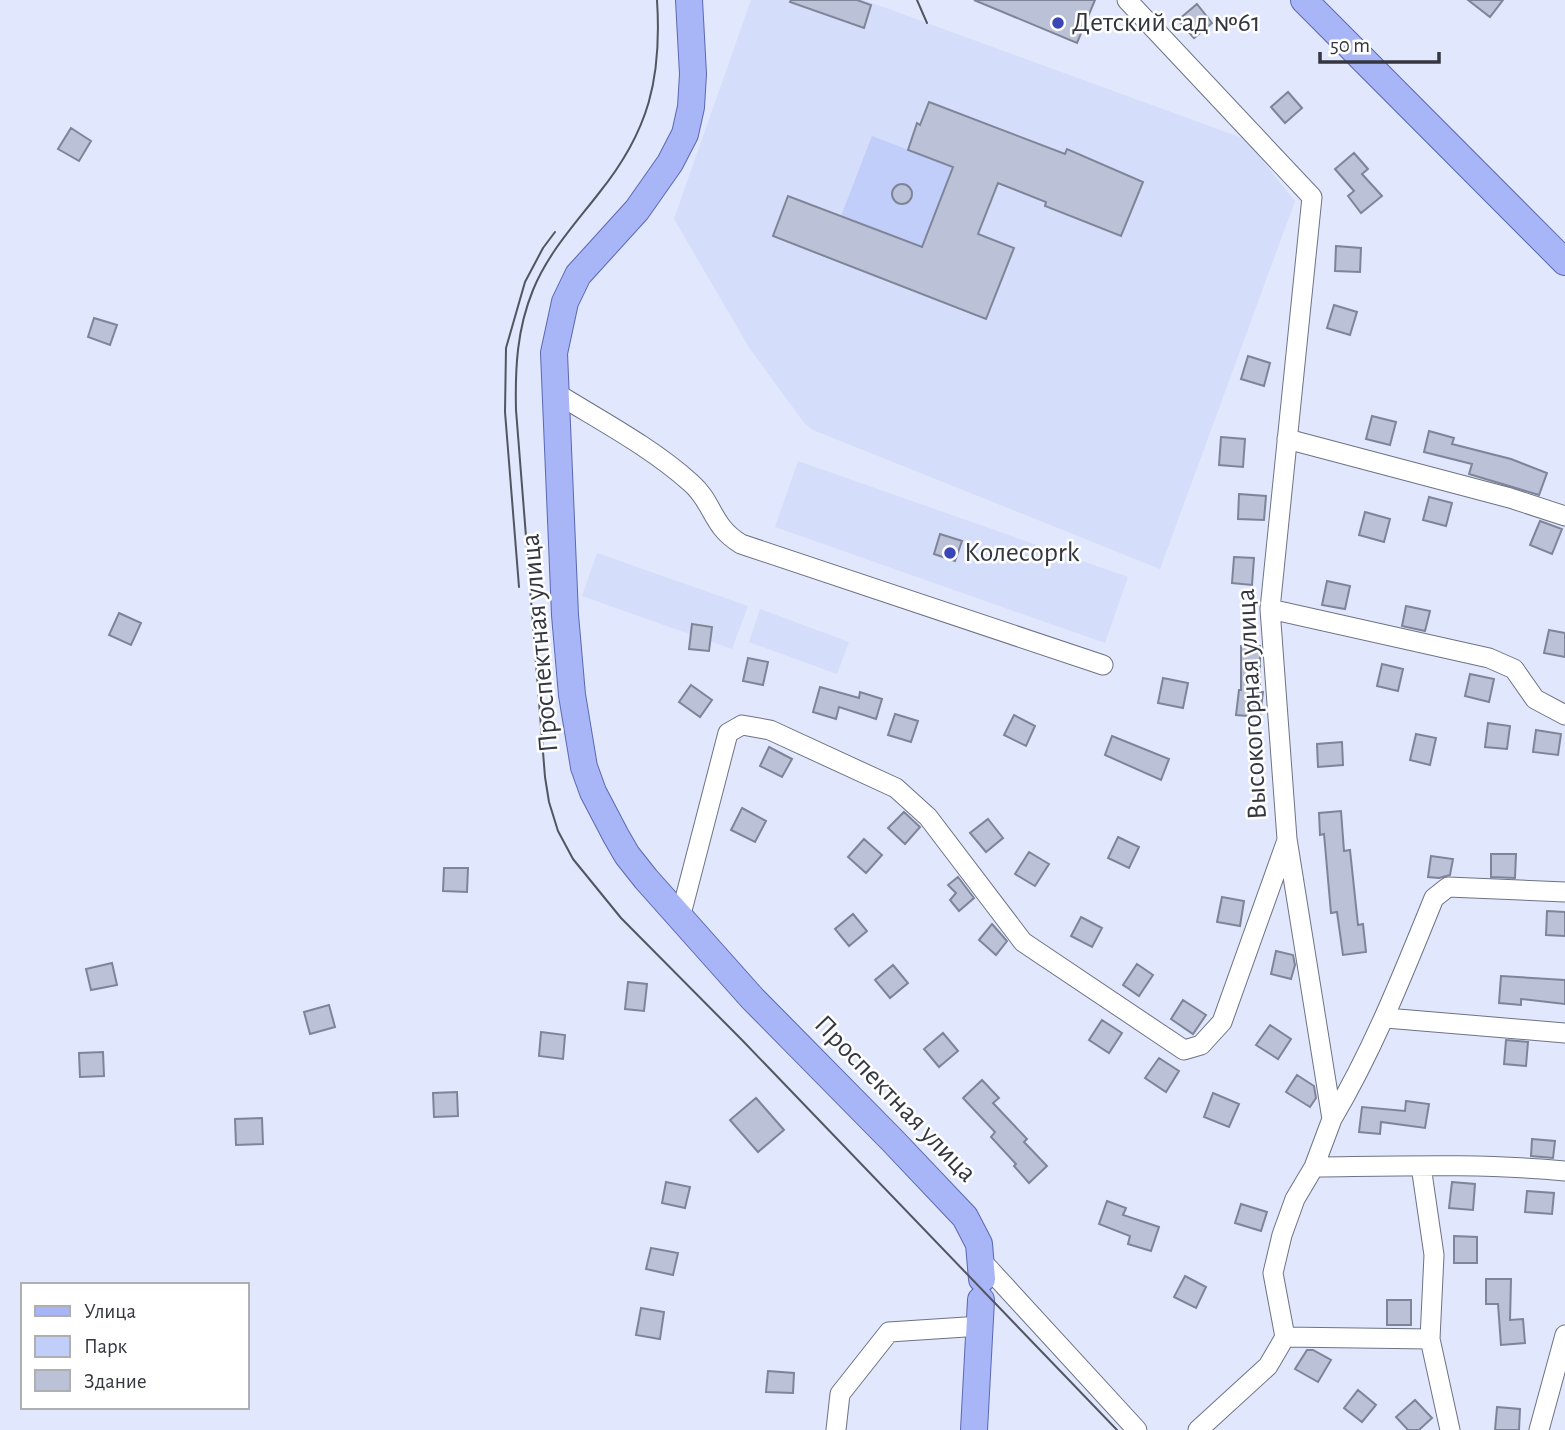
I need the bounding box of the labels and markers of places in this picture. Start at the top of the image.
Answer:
place label: Детский сад №61 [1072,9,1261,37]
marker: Детский сад №61 [1050,15,1066,31]
place label: Колесоprk [964,539,1080,567]
marker: Колесоprk [942,545,958,561]

